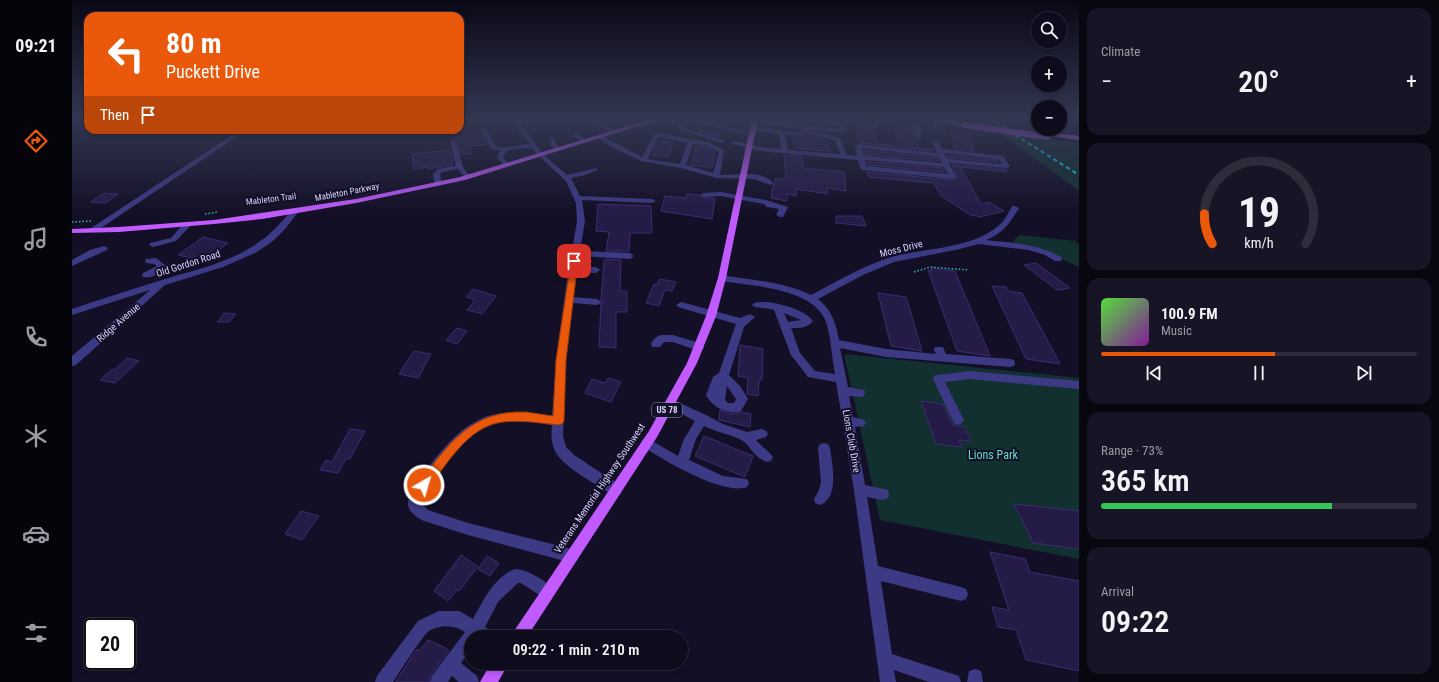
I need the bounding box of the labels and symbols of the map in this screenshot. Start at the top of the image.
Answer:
street label: Mableton Parkway [314,181,380,203]
street label: Mableton Trail [245,191,297,207]
street label: Moss Drive [878,238,924,259]
pin [557,244,591,278]
street label: Old Gordon Road [155,248,222,279]
street label: Ridge Avenue [95,301,142,344]
road number: US 78 [652,403,682,417]
street label: Lions Club Drive [841,409,863,474]
street label: Veterans Memorial Highway Southwest [552,421,647,555]
park label: Lions Park [968,448,1019,462]
position arrow [403,464,445,506]
speed limit sign: 20 [84,618,136,670]

